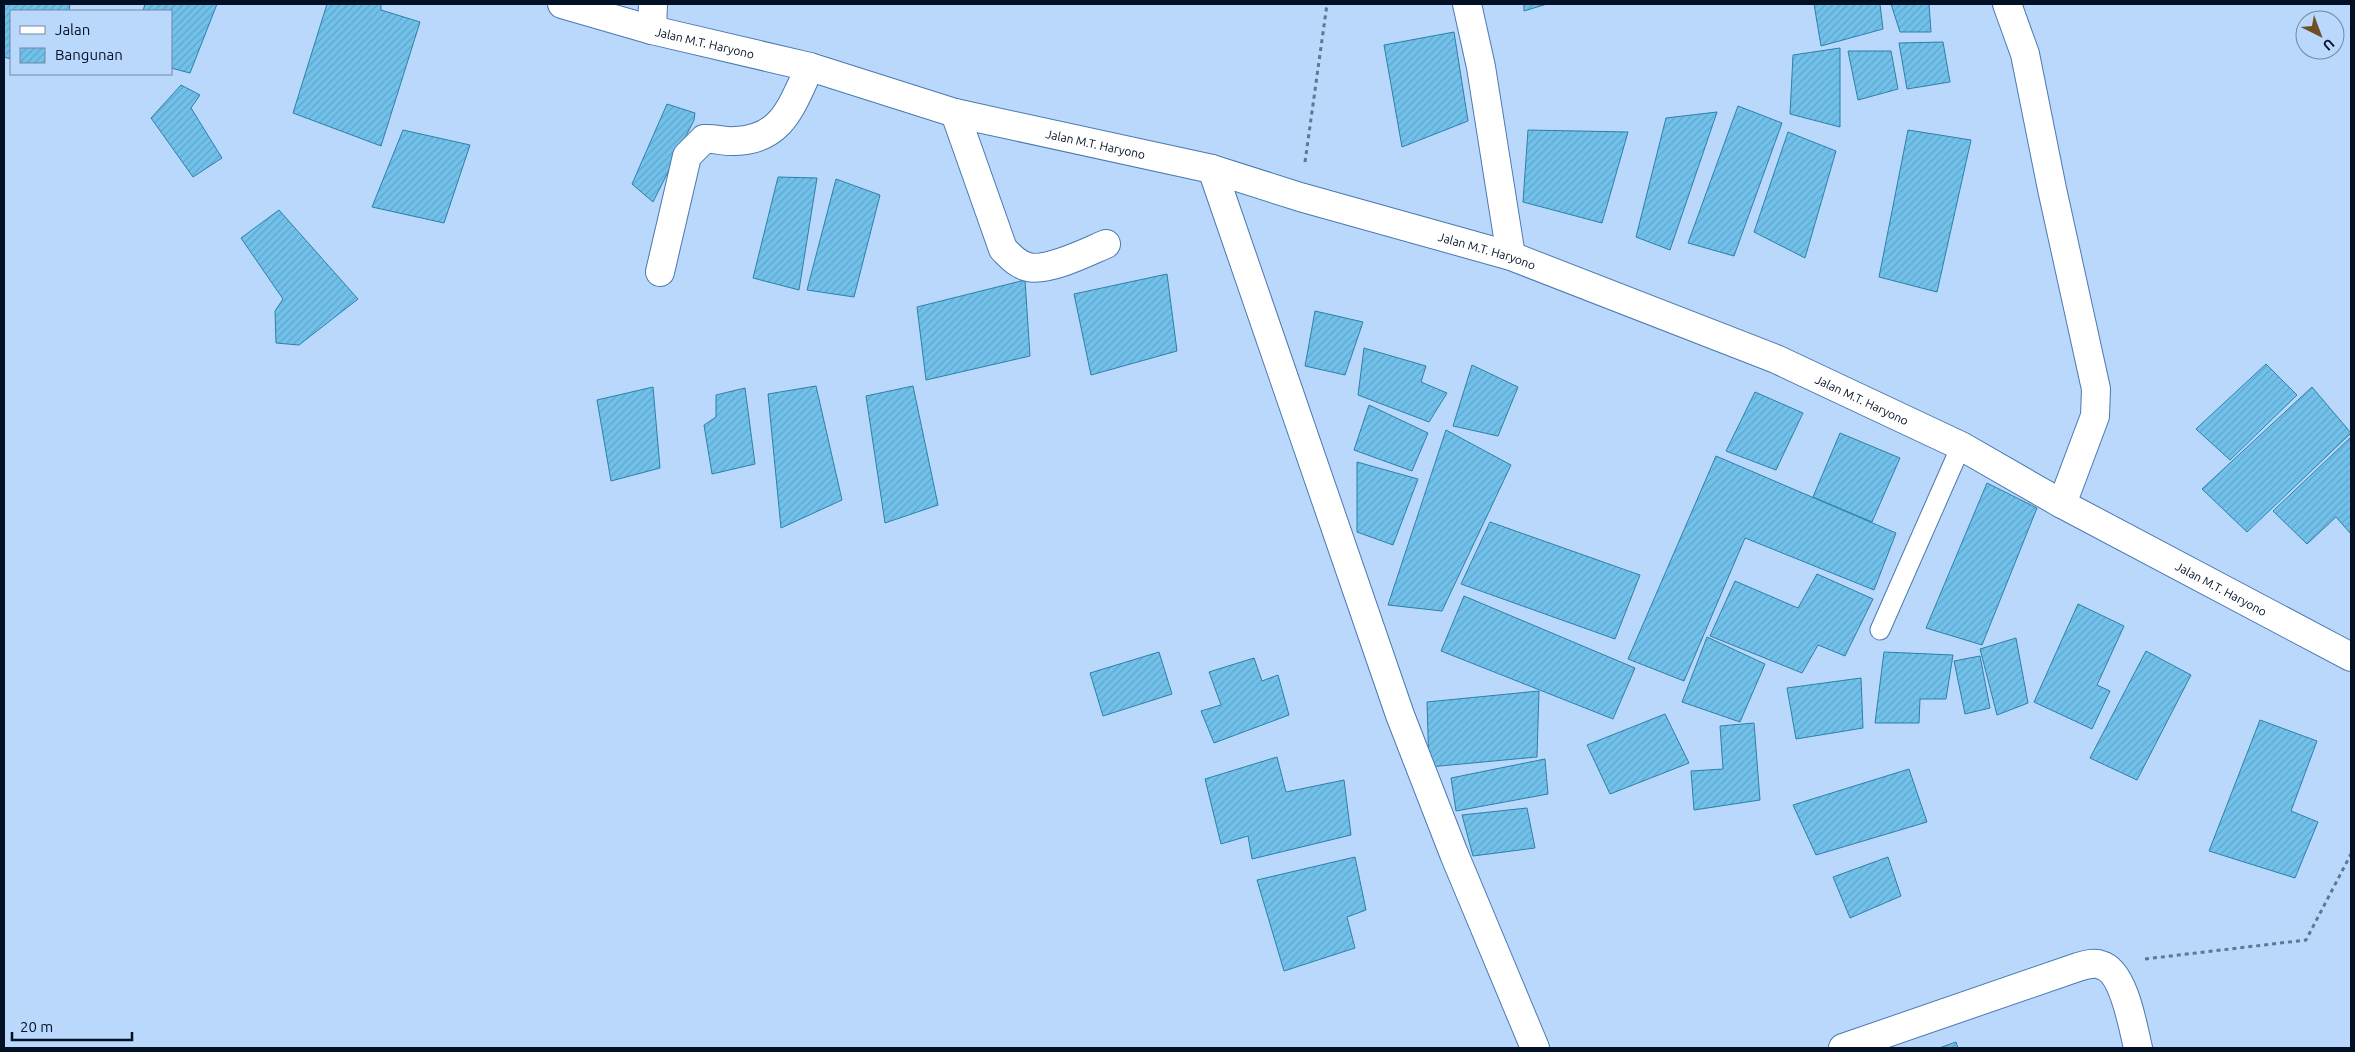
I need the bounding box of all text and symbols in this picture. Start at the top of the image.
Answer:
legend [10,10,172,75]
north arrow [2295,10,2345,60]
text: Jalan [55,21,90,38]
street label: Jalan M.T. Haryono [654,25,756,60]
text: U [2320,35,2338,54]
text: Bangunan [55,46,123,63]
street label: Jalan M.T. Haryono [1045,127,1147,161]
street label: Jalan M.T. Haryono [1437,229,1538,272]
street label: Jalan M.T. Haryono [1813,372,1911,427]
street label: Jalan M.T. Haryono [2173,559,2269,618]
scale bar [12,1010,132,1042]
text: 20 m [20,1018,53,1035]

